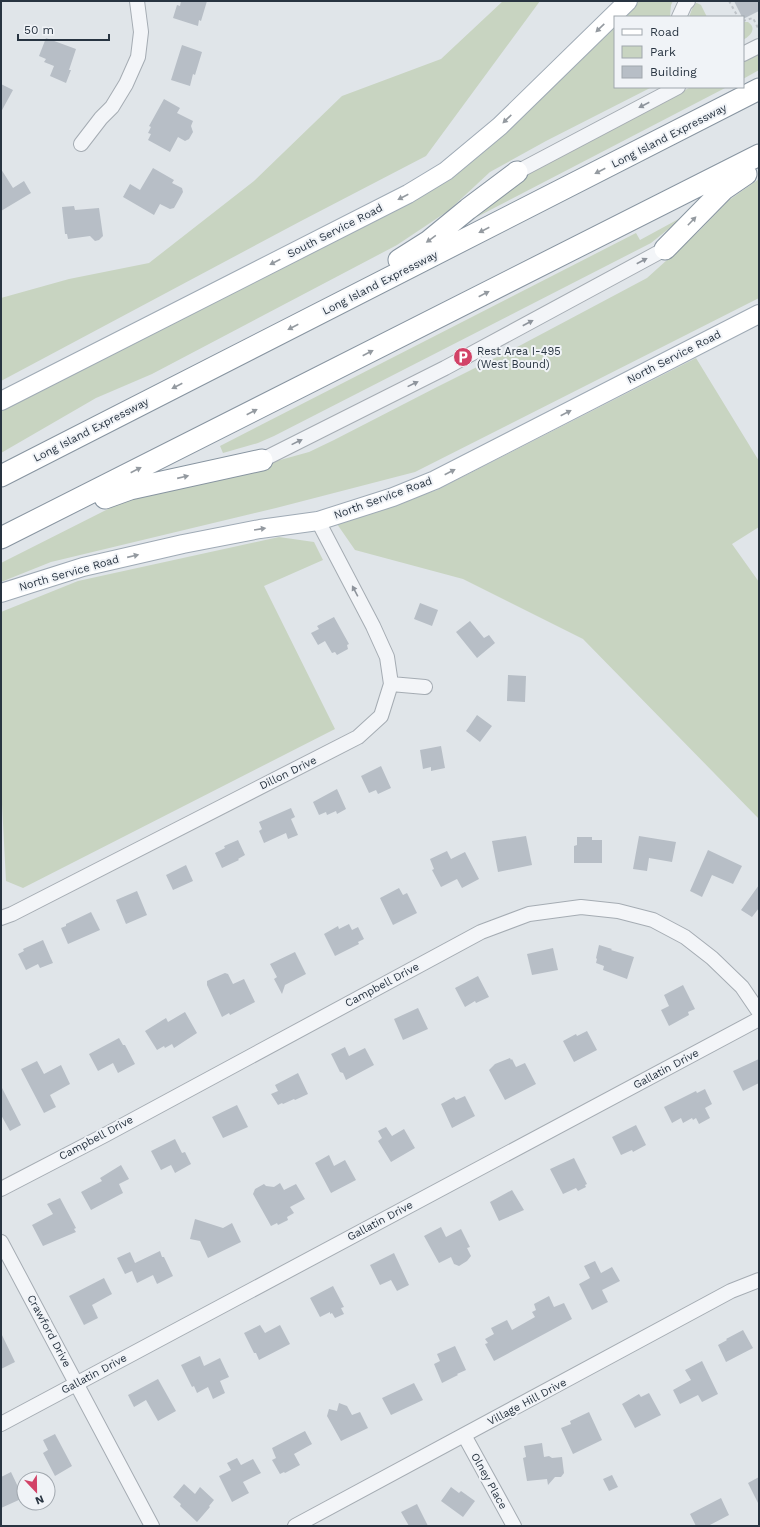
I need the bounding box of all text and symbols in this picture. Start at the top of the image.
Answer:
scale bar [18,16,109,42]
legend [614,16,744,88]
text: 50 m [24,23,54,37]
one-way arrow [595,23,605,33]
text: Road [650,25,679,39]
text: Park [650,45,676,59]
text: Building [650,65,697,79]
street label: Long Island Expressway [609,101,729,171]
one-way arrow [638,102,650,108]
one-way arrow [502,114,512,124]
one-way arrow [594,168,605,174]
one-way arrow [398,193,409,200]
street label: South Service Road [285,201,385,261]
one-way arrow [687,216,697,226]
one-way arrow [478,227,490,233]
one-way arrow [426,235,437,243]
street label: Long Island Expressway [320,248,440,318]
one-way arrow [637,258,648,265]
one-way arrow [269,259,281,265]
one-way arrow [478,291,490,298]
one-way arrow [522,320,534,327]
one-way arrow [287,324,299,330]
street label: North Service Road [625,328,723,386]
place label: Rest Area I-495 (West Bound) [477,345,561,371]
parking icon: Rest Area I-495 (West Bound) [452,346,474,368]
one-way arrow [362,350,374,356]
one-way arrow [408,381,419,387]
one-way arrow [172,383,183,389]
street label: Long Island Expressway [31,395,151,465]
one-way arrow [246,408,258,415]
one-way arrow [560,410,572,416]
one-way arrow [291,439,303,445]
one-way arrow [130,467,142,473]
one-way arrow [445,469,456,475]
one-way arrow [177,474,189,480]
street label: North Service Road [332,474,434,522]
one-way arrow [254,526,266,532]
street label: North Service Road [17,552,121,594]
one-way arrow [126,552,139,558]
one-way arrow [351,586,358,597]
street label: Dillon Drive [257,754,319,792]
street label: Campbell Drive [343,960,421,1010]
street label: Gallatin Drive [631,1046,701,1092]
street label: Campbell Drive [57,1113,135,1163]
street label: Gallatin Drive [345,1198,415,1244]
street label: Crawford Drive [24,1293,74,1369]
street label: Gallatin Drive [59,1351,129,1397]
street label: Village Hill Drive [485,1376,569,1428]
street label: Olney Place [468,1451,510,1511]
north arrow [16,1471,56,1511]
text: N [33,1492,46,1507]

